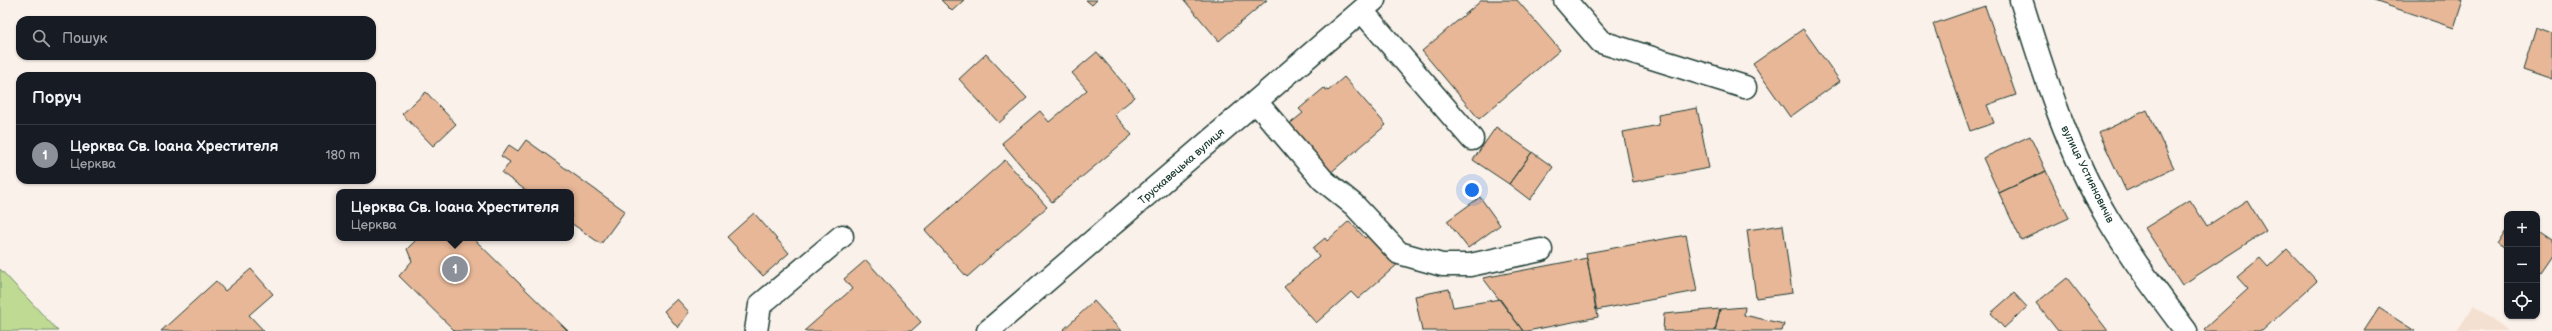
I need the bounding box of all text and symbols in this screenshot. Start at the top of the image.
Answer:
search box [16,16,376,60]
icon: search [30,27,52,49]
text: Пошук [62,29,108,48]
text: Поруч [32,88,82,108]
street label: вулиця Устияновичів [2058,123,2117,225]
street label: Трускавецька вулиця [1136,125,1227,207]
text: Церква Св. Іоана Хрестителя [70,137,278,156]
text: 1 [42,147,48,163]
text: 180 m [325,147,360,163]
text: Церква [70,156,116,172]
your location [1462,180,1482,200]
popup [336,189,574,241]
text: Церква Св. Іоана Хрестителя [351,198,559,217]
map controls [2504,211,2540,319]
button: + [2504,211,2540,247]
text: Церква [351,217,397,233]
button: − [2504,247,2540,283]
pin: 1 [442,254,468,284]
button: locate [2504,283,2540,319]

